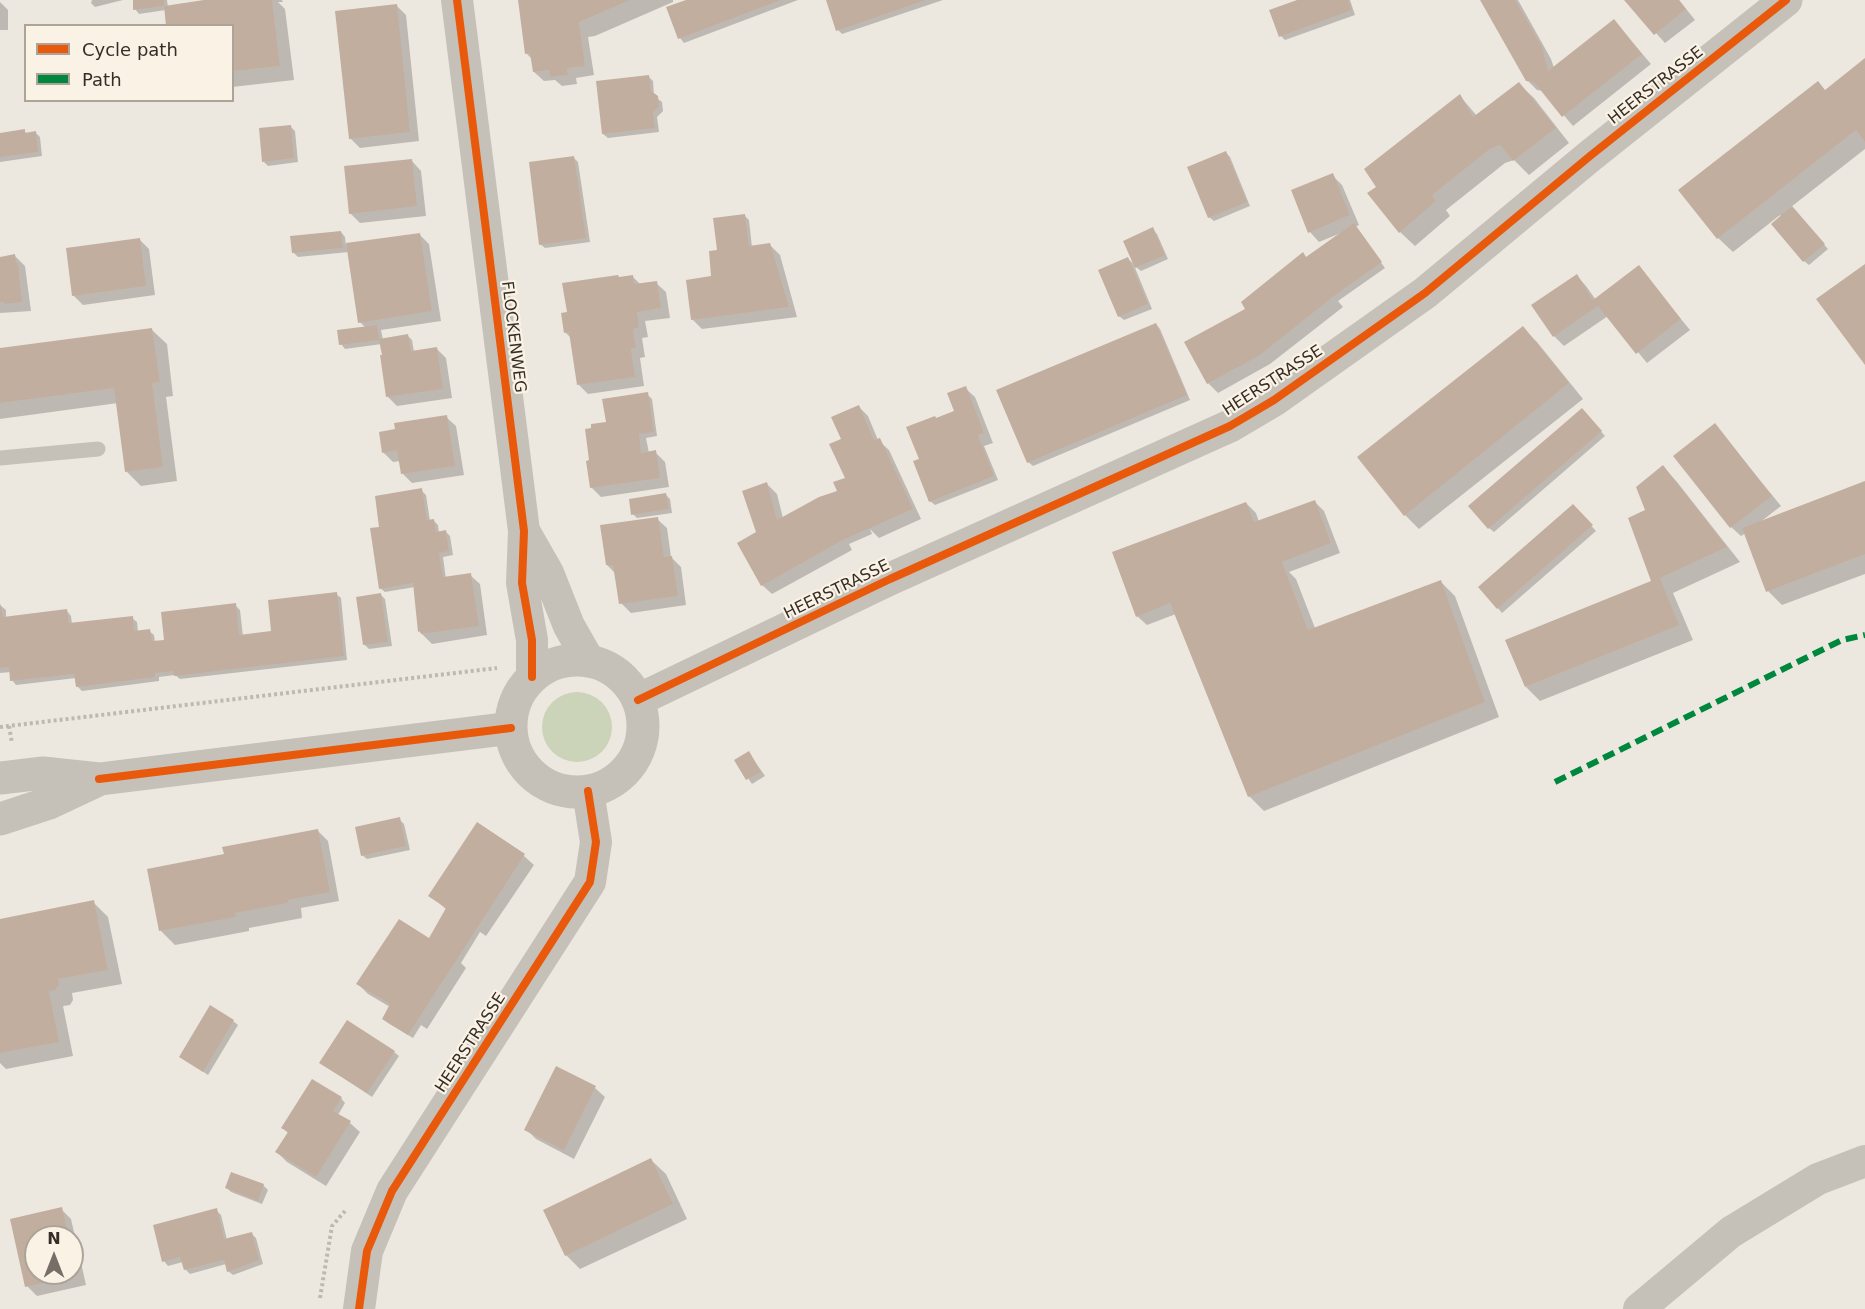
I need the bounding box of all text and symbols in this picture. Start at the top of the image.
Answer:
legend [24,24,234,102]
text: Cycle path [82,39,178,60]
street label: HEERSTRASSE [1605,43,1707,129]
text: Path [82,69,122,90]
street label: FLOCKENWEG [497,280,529,394]
street label: HEERSTRASSE [1219,342,1327,420]
street label: HEERSTRASSE [781,556,893,624]
street label: HEERSTRASSE [432,989,510,1097]
north arrow [24,1225,84,1285]
text: N [47,1229,61,1248]

